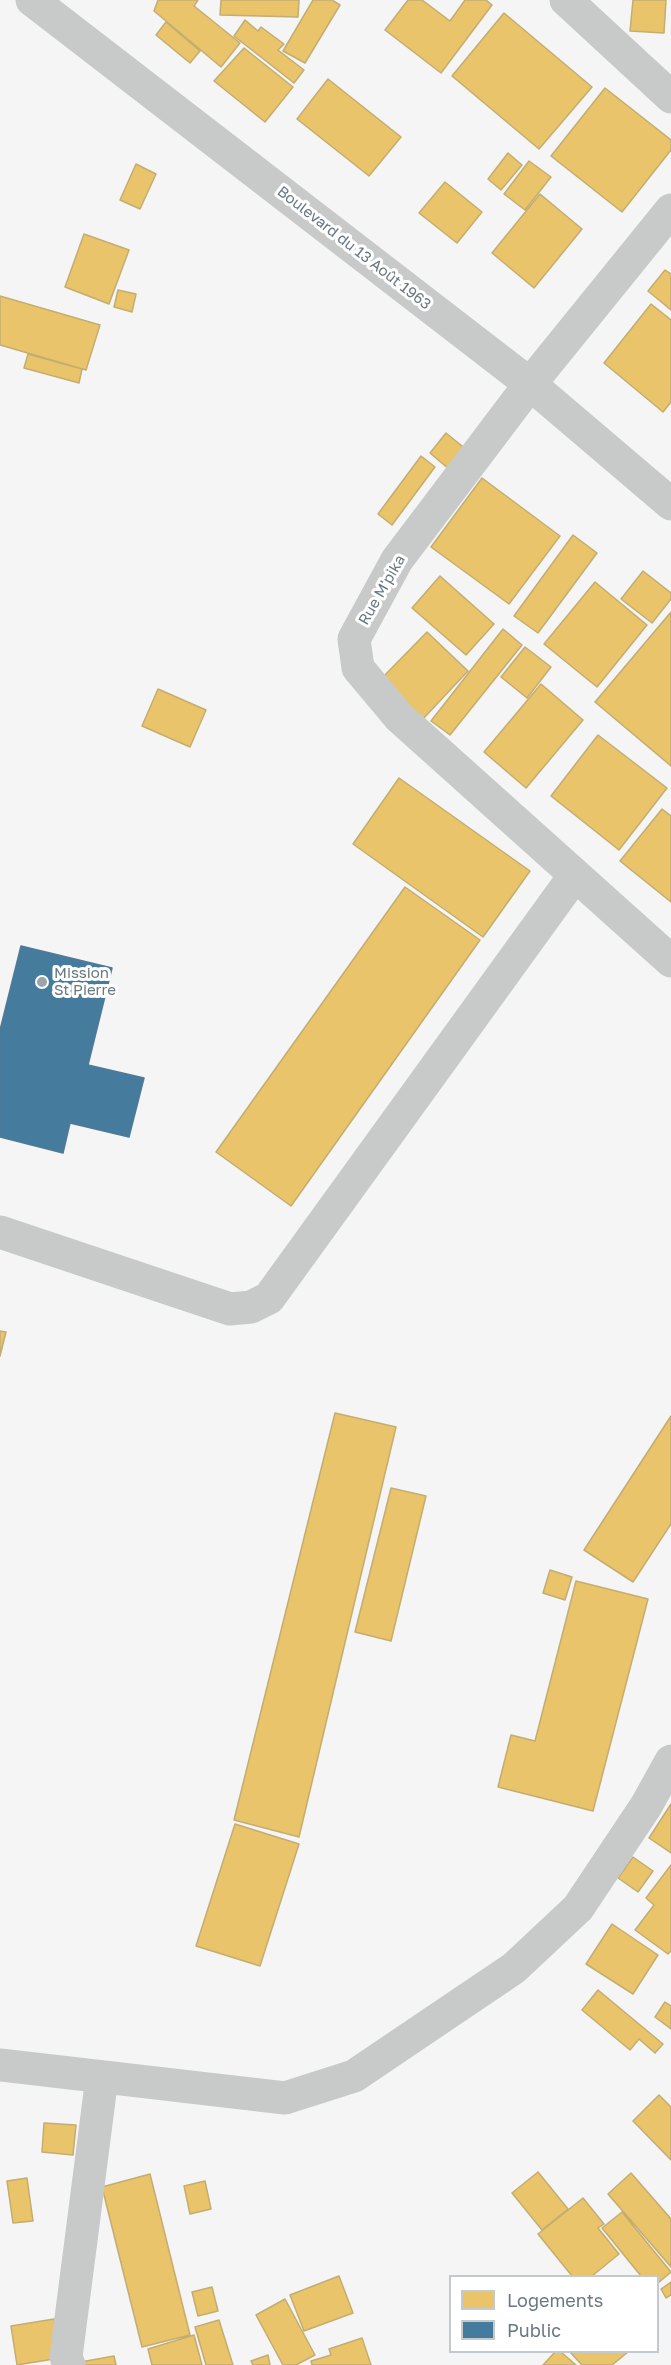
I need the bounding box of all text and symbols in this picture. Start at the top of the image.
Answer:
street label: Boulevard du 13 Août 1963 [274,182,434,314]
street label: Rue M'pika [355,552,409,628]
place label: Mission St Pierre [54,964,116,999]
marker: Mission St Pierre [35,975,49,989]
legend [449,2275,659,2353]
text: Logements [507,2289,603,2311]
text: Public [507,2319,561,2341]

